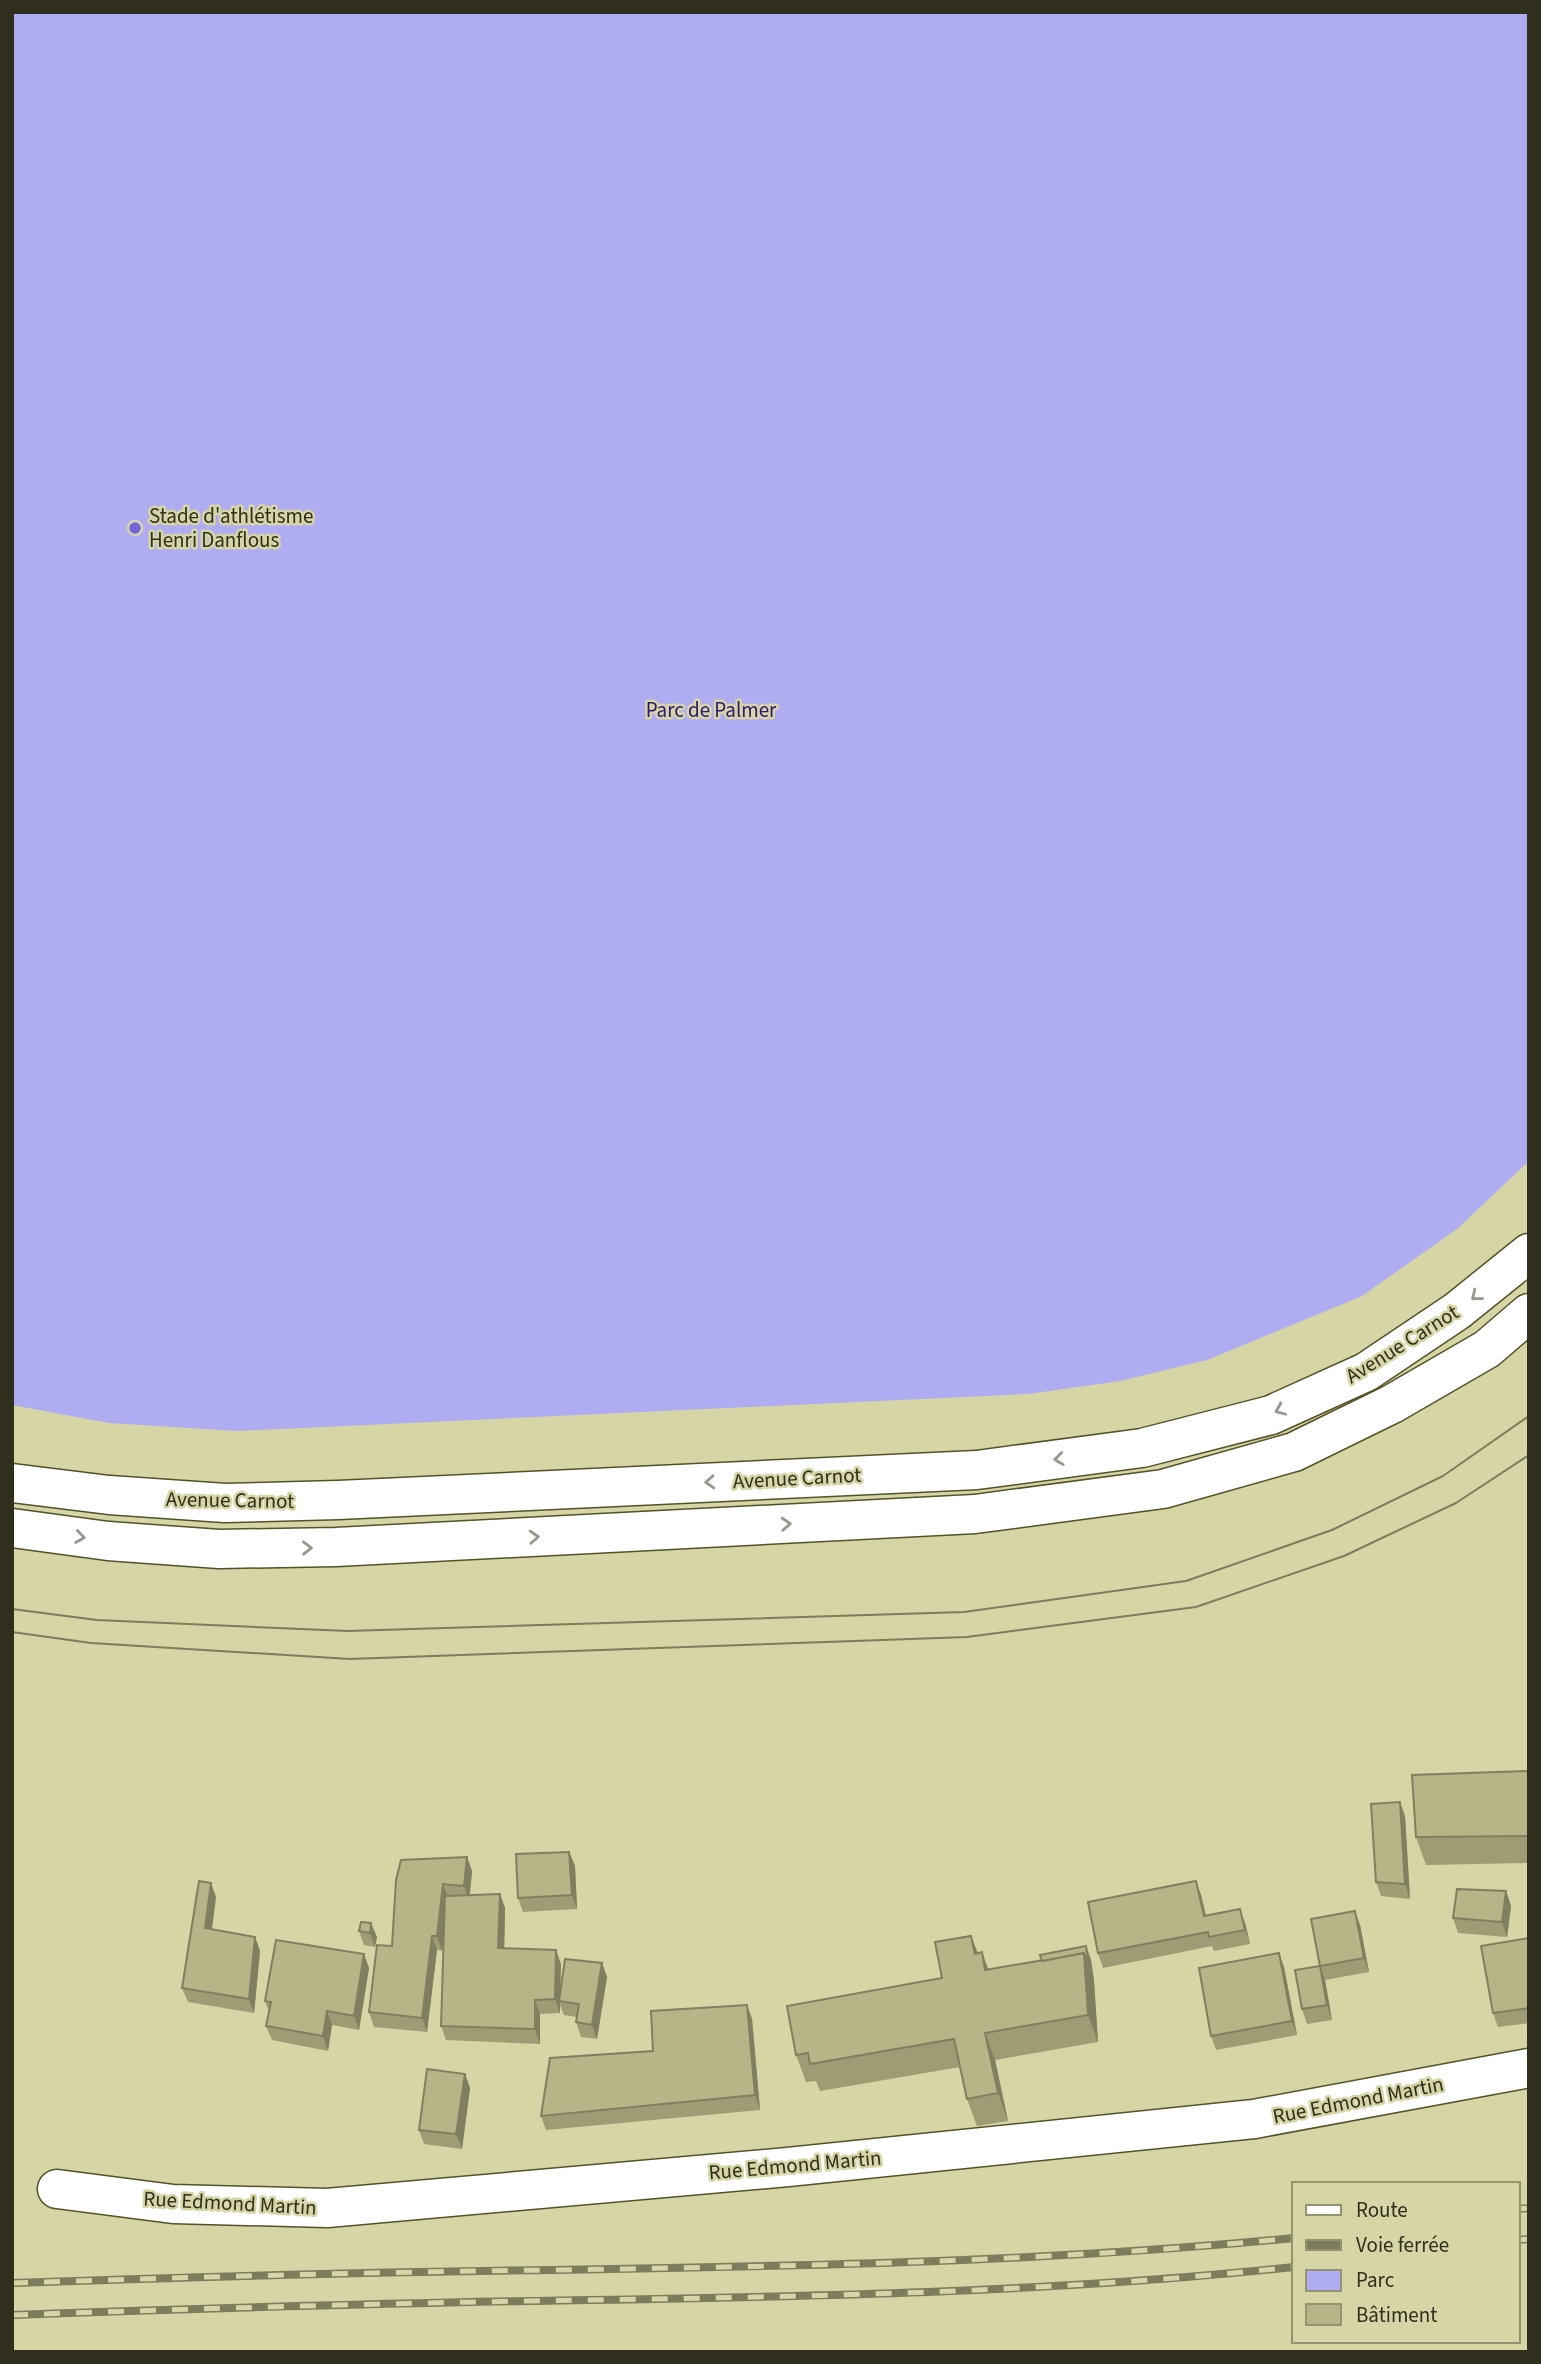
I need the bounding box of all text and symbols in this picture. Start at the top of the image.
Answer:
place label: Stade d'athlétisme Henri Danflous [149,501,313,555]
marker: Stade d'athlétisme Henri Danflous [127,520,143,536]
park label: Parc de Palmer [646,695,777,725]
one-way arrow [1471,1288,1484,1300]
street label: Avenue Carnot [1340,1297,1464,1391]
one-way arrow [1275,1402,1287,1416]
one-way arrow [1053,1451,1064,1466]
street label: Avenue Carnot [732,1460,862,1496]
one-way arrow [704,1475,715,1490]
street label: Avenue Carnot [166,1484,294,1516]
one-way arrow [780,1517,791,1532]
one-way arrow [74,1530,86,1545]
one-way arrow [529,1530,540,1545]
one-way arrow [302,1540,313,1556]
street label: Rue Edmond Martin [1270,2069,1446,2131]
street label: Rue Edmond Martin [707,2142,883,2188]
legend [1292,2182,1520,2343]
street label: Rue Edmond Martin [143,2183,317,2223]
text: Route [1356,2195,1408,2225]
text: Voie ferrée [1356,2230,1449,2260]
text: Parc [1356,2265,1395,2295]
text: Bâtiment [1356,2300,1437,2330]

